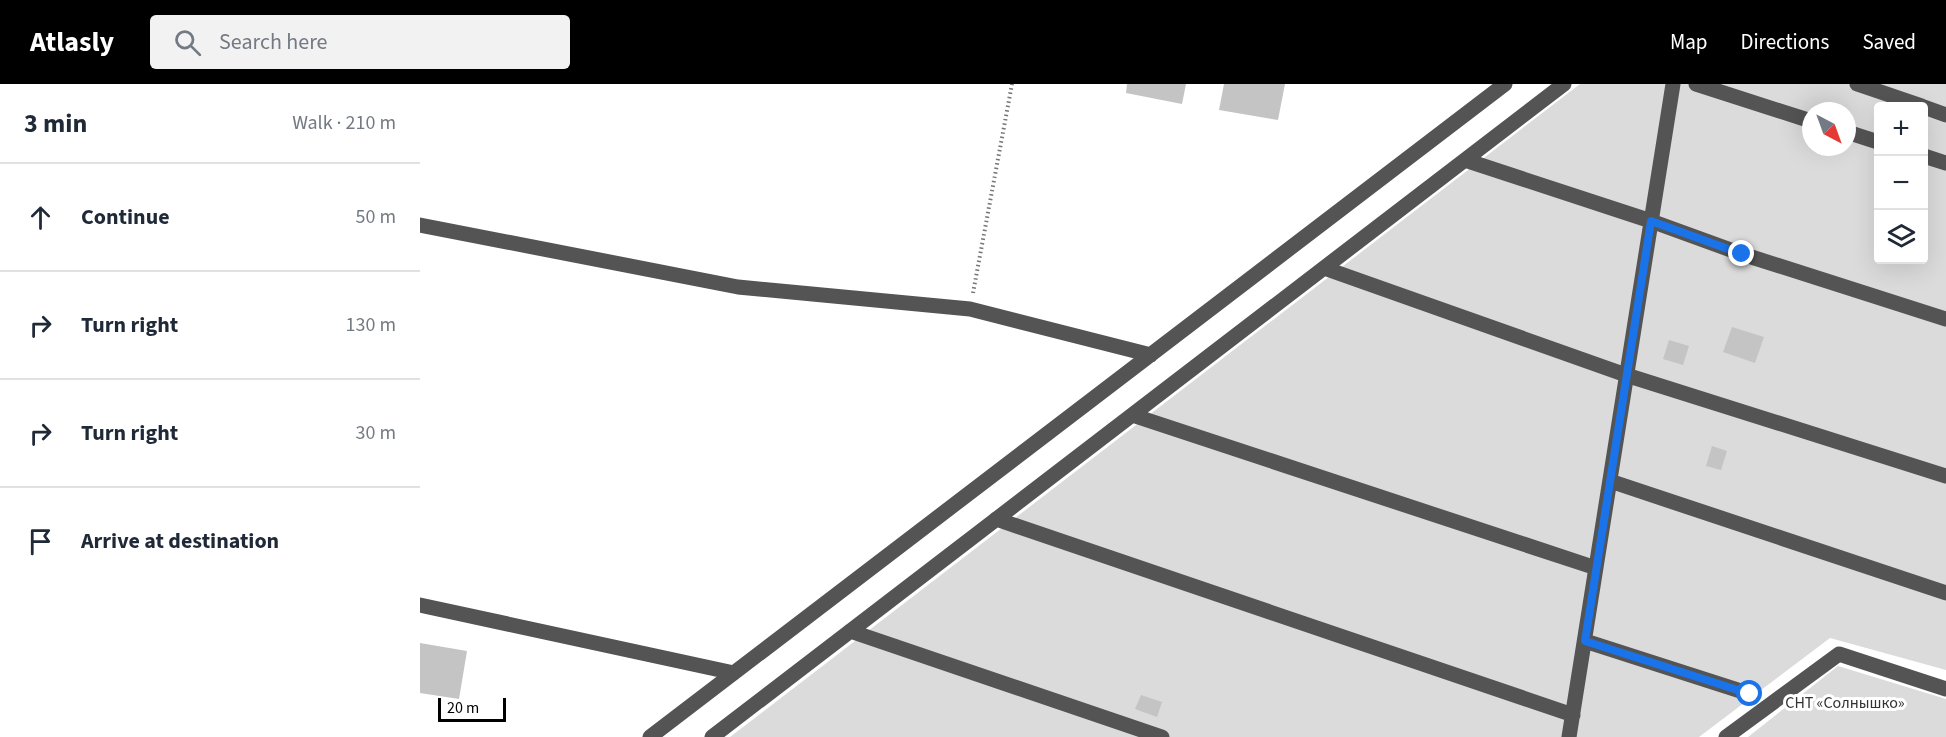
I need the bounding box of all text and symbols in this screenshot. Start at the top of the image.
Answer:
search box [150,15,570,69]
text: Atlasly [30,22,114,62]
icon: search [171,26,204,59]
text: Search here [219,26,328,58]
text: Map [1670,27,1708,57]
text: Directions [1741,27,1829,57]
text: Saved [1862,27,1916,57]
north arrow [1802,102,1856,156]
map controls [1874,102,1928,264]
button: + [1874,102,1928,156]
text: 3 min [24,105,87,142]
text: Walk · 210 m [292,109,396,137]
button: − [1874,156,1928,210]
icon: ahead [24,201,57,234]
text: Continue [81,201,170,233]
text: 50 m [356,203,396,231]
button: layers [1874,210,1928,264]
route end [1728,240,1754,266]
icon: right [24,309,57,342]
text: Turn right [81,309,178,341]
text: 130 m [346,311,396,339]
icon: right [24,417,57,450]
text: Turn right [81,417,178,449]
text: 30 m [356,419,396,447]
icon: arrive [24,525,57,558]
text: Arrive at destination [81,525,279,557]
route start [1736,680,1762,706]
park label: СНТ «Солнышко» [1785,692,1905,714]
scale bar [438,695,506,722]
text: 20 m [447,697,479,719]

